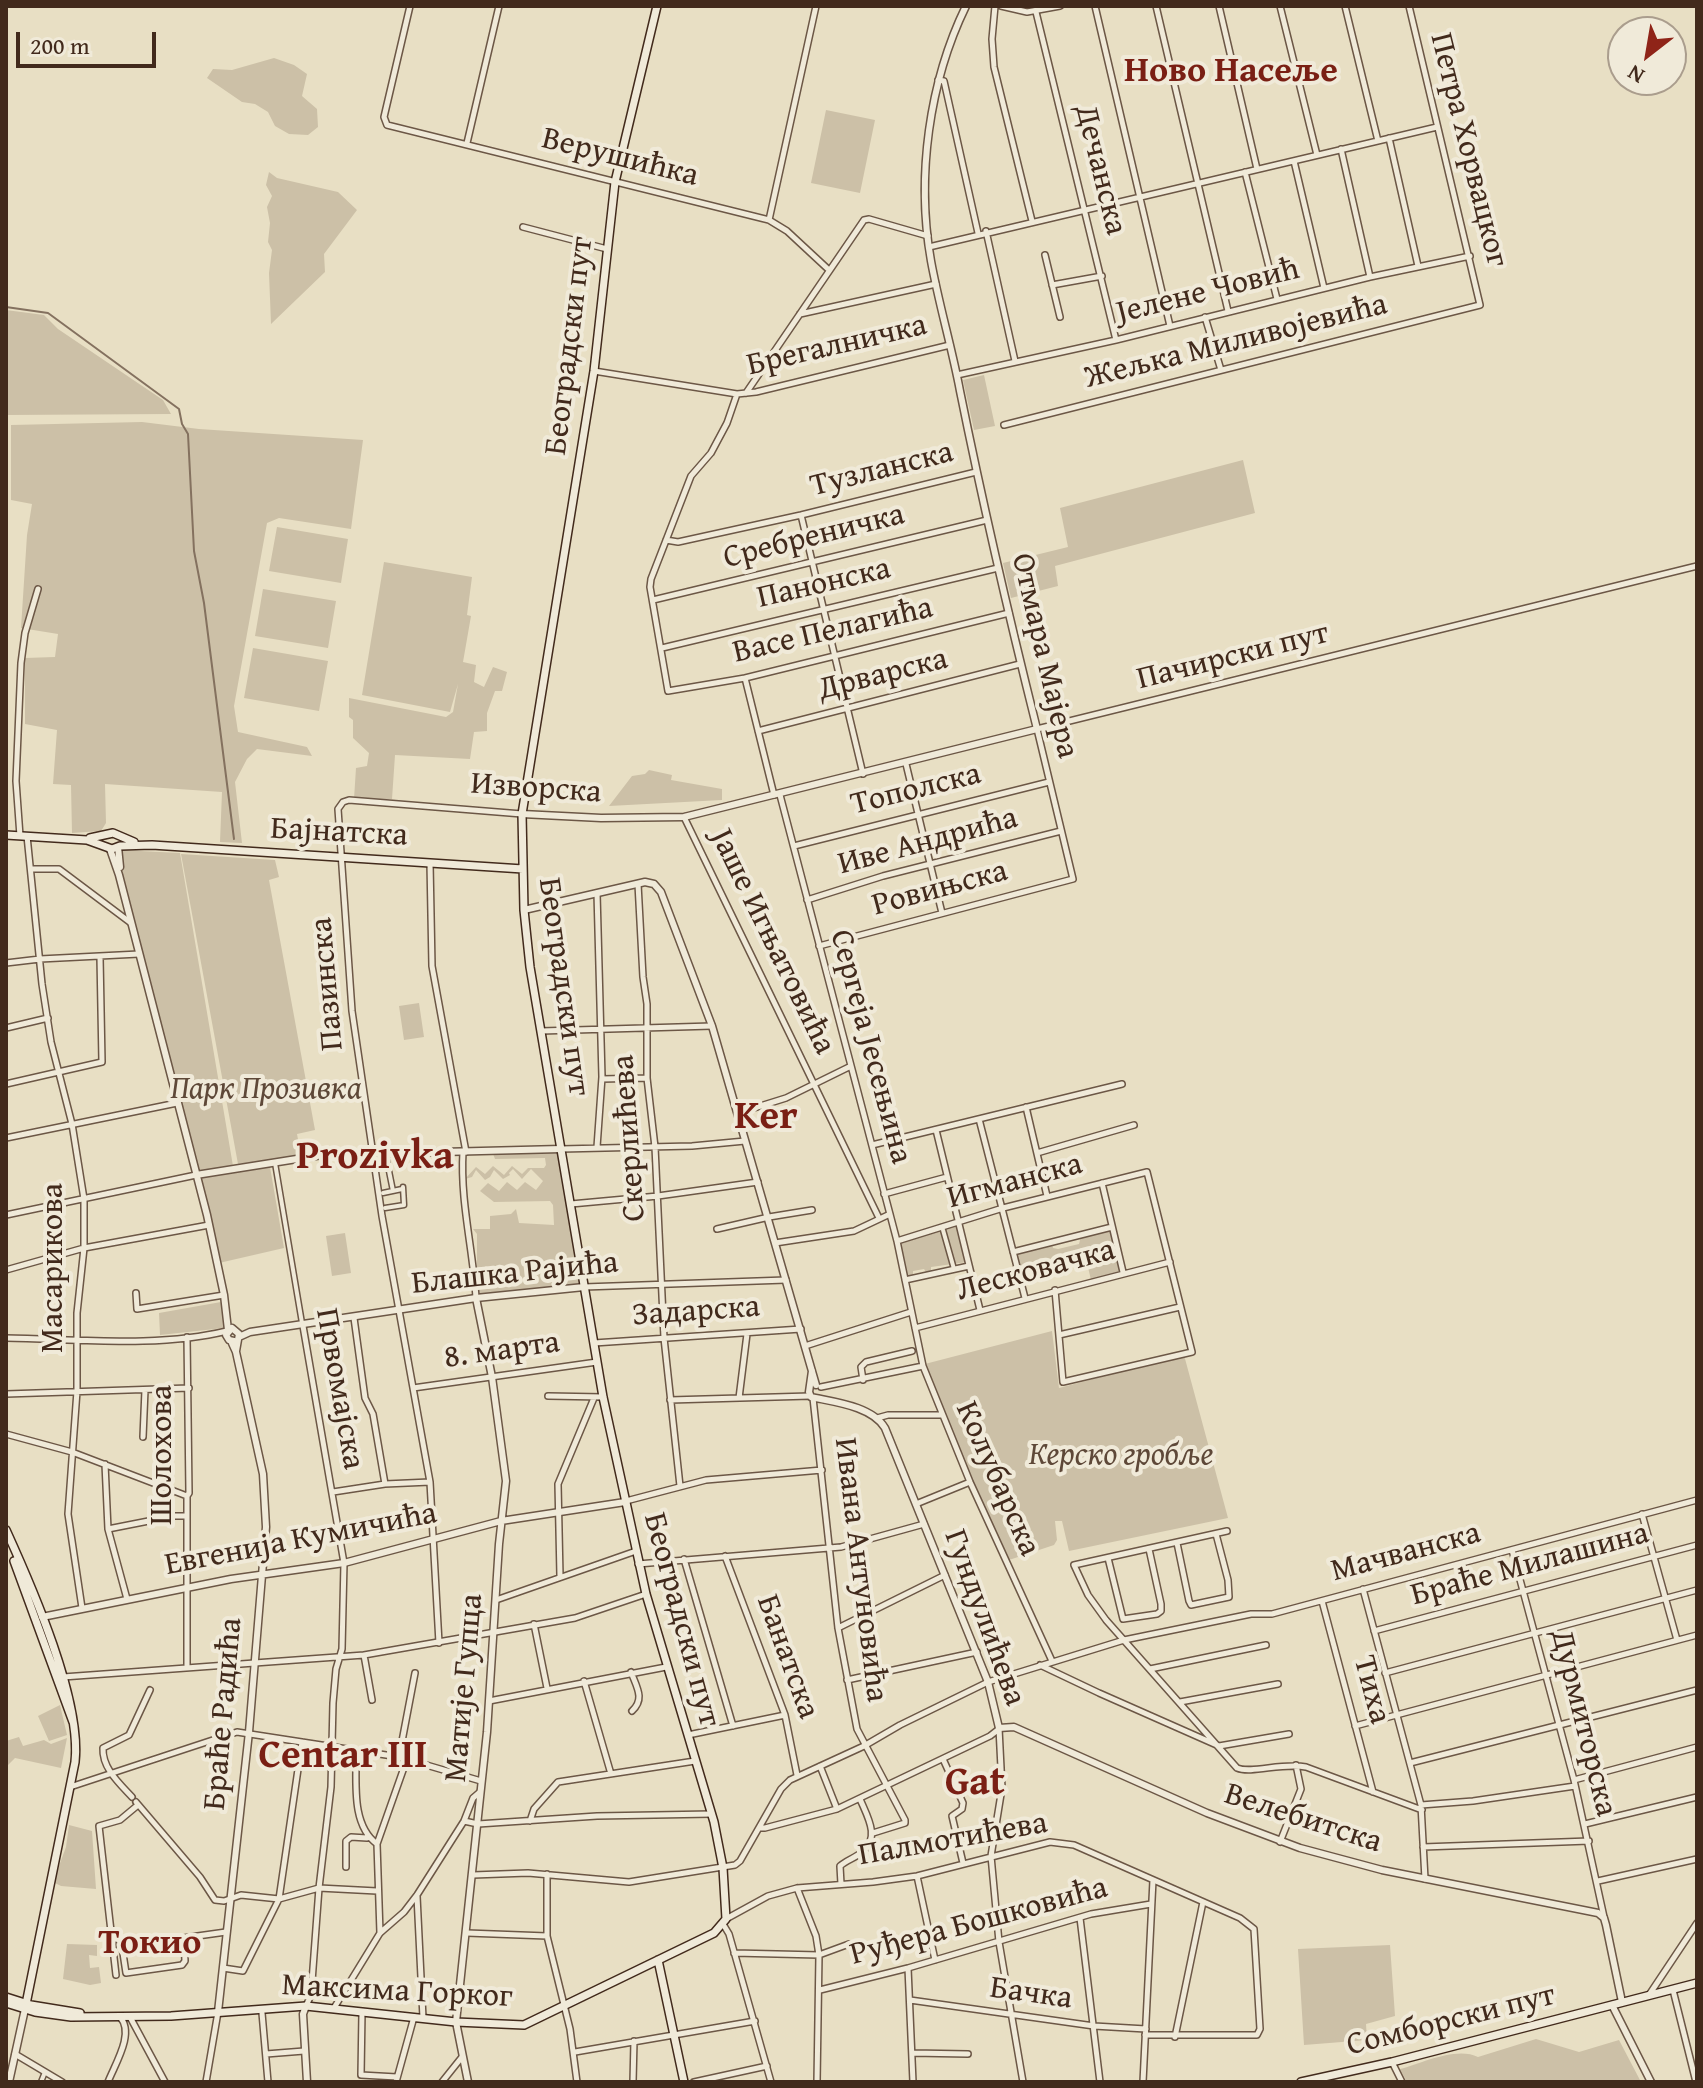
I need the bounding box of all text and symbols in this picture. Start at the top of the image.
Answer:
scale bar [20,16,160,66]
north arrow [1607,16,1687,96]
text: 200 m [30,28,90,63]
street label: Петра Хорвацког [1420,29,1516,271]
district label: Ново Насеље [1124,50,1338,94]
text: N [1621,57,1650,92]
street label: Дечанска [1065,101,1135,239]
street label: Верушићка [538,120,702,196]
street label: Београдски пут [538,235,602,457]
street label: Јелене Човић [1113,251,1303,333]
street label: Жељка Миливојевића [1081,286,1391,398]
street label: Брегалничка [743,307,931,385]
street label: Тузланска [807,434,957,506]
street label: Сребреничка [720,496,908,578]
street label: Панонска [754,550,894,618]
street label: Отмара Мајера [1002,550,1086,762]
street label: Васе Пелагића [729,589,937,673]
street label: Пачирски пут [1133,615,1333,699]
street label: Дрварска [814,640,952,710]
street label: Тополска [847,755,985,825]
street label: Изворска [469,765,603,813]
street label: Иве Андрића [834,800,1022,884]
street label: Бајнатска [269,810,409,856]
street label: Јаше Игњатовића [701,823,843,1061]
street label: Ровињска [868,853,1012,925]
street label: Београдски пут [529,876,597,1098]
street label: Пазинска [303,916,353,1052]
street label: Сергеја Јесењина [820,926,920,1168]
street label: Скерлићева [605,1053,655,1223]
park label: Парк Прозивка [170,1071,362,1109]
district label: Ker [734,1094,798,1142]
district label: Prozivka [296,1134,454,1182]
street label: Игманска [943,1146,1087,1218]
street label: Масарикова [35,1183,73,1353]
street label: Лесковачка [953,1231,1119,1311]
street label: Блашка Рајића [410,1244,620,1304]
street label: Задарска [631,1288,761,1336]
street label: Првомајска [306,1306,372,1472]
street label: 8. марта [442,1324,562,1378]
street label: Шолохова [144,1385,182,1525]
street label: Колубарска [946,1396,1048,1562]
street label: Ивана Антуновића [825,1436,895,1704]
park label: Керско гробље [1029,1437,1213,1475]
street label: Евгенија Кумичића [162,1495,440,1585]
street label: Београдски пут [634,1509,728,1731]
street label: Мачванска [1327,1515,1485,1591]
street label: Браће Милашина [1407,1515,1653,1615]
street label: Гундулићева [934,1525,1034,1711]
street label: Банатска [747,1590,827,1724]
street label: Матије Гупца [438,1592,492,1784]
street label: Браће Радића [196,1616,252,1812]
street label: Дурмиторска [1541,1626,1625,1820]
street label: Тиха [1344,1652,1398,1728]
district label: Centar III [258,1733,428,1781]
district label: Gat [945,1760,1005,1808]
street label: Велебитска [1220,1776,1386,1862]
street label: Палмотићева [856,1805,1050,1875]
street label: Руђера Бошковића [846,1869,1112,1975]
district label: Токио [99,1922,201,1966]
street label: Максима Горког [281,1967,513,2017]
street label: Бачка [987,1969,1075,2019]
street label: Сомборски пут [1343,1977,1559,2065]

